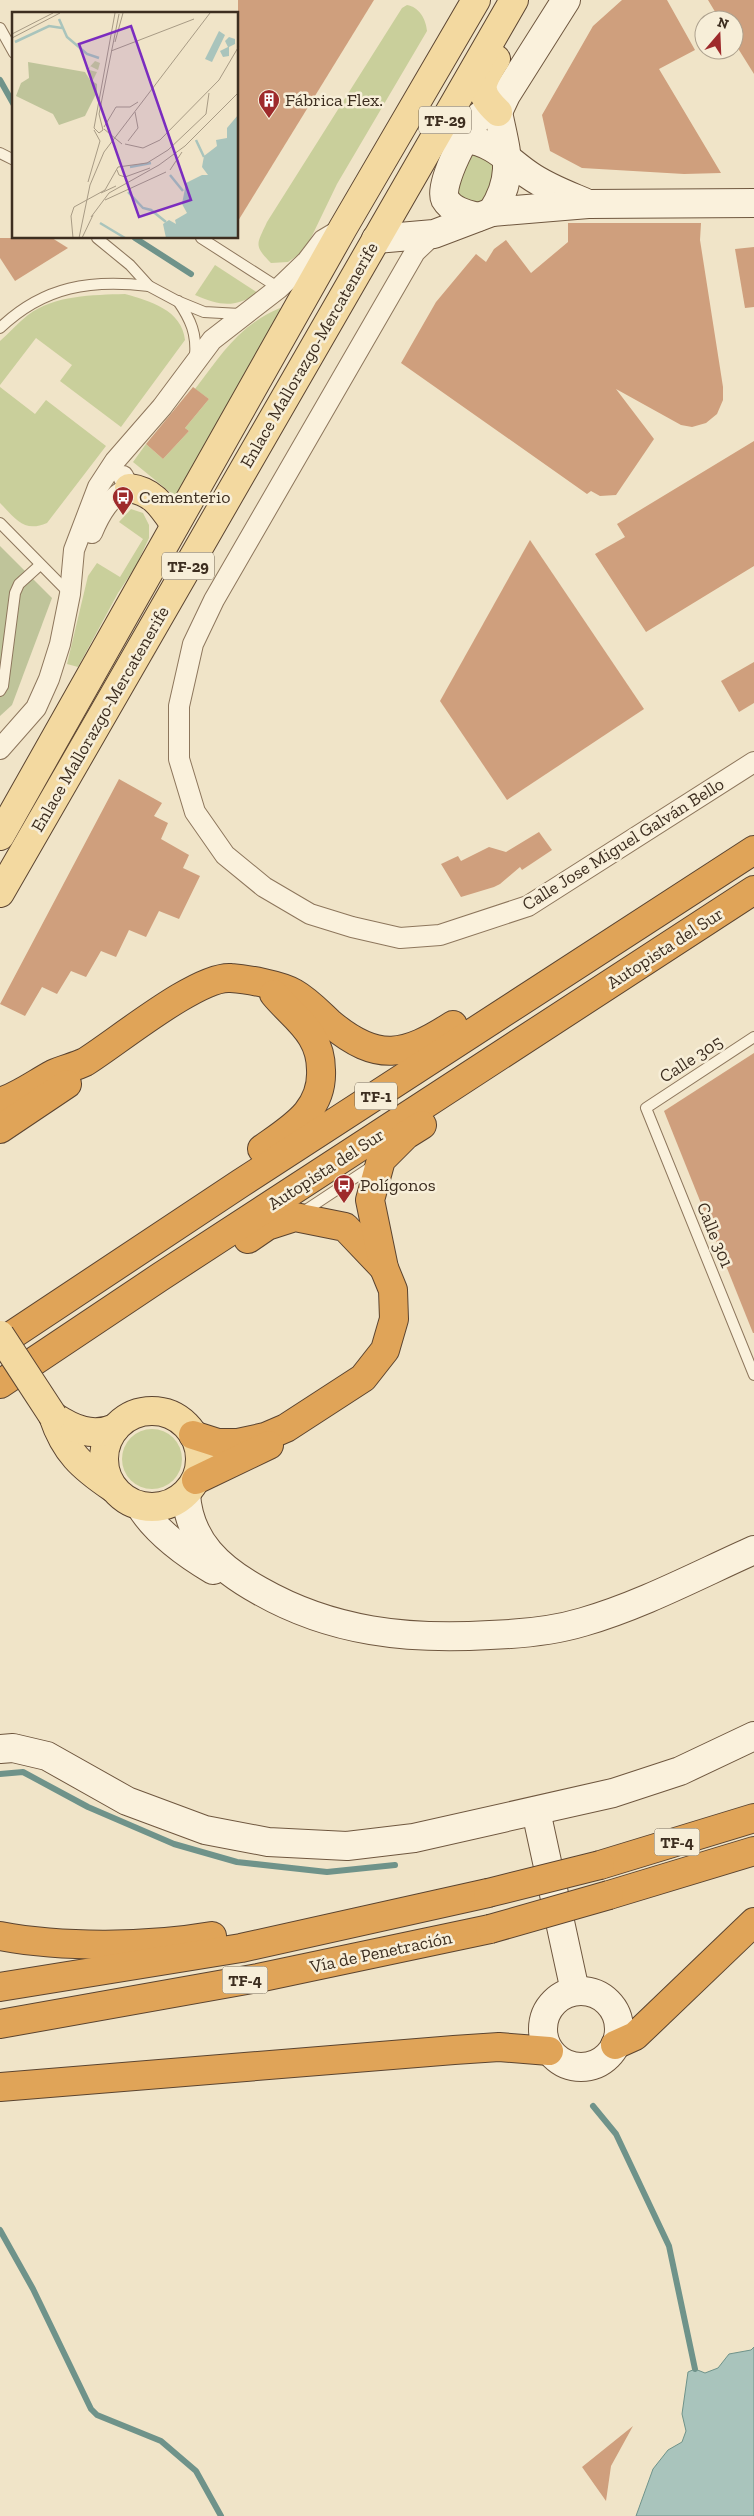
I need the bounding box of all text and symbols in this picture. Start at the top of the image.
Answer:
north arrow [694,10,744,60]
inset map [12,12,239,239]
text: N [715,13,731,33]
building icon: Fábrica Flex. [257,88,281,119]
place label: Fábrica Flex. [285,89,383,111]
road number: TF-29 [419,106,471,134]
street label: Enlace Mallorazgo-Mercatenerife [235,238,383,472]
bus stop icon: Cementerio [111,485,135,516]
place label: Cementerio [139,486,230,508]
road number: TF-29 [162,552,214,580]
street label: Enlace Mallorazgo-Mercatenerife [26,602,174,836]
street label: Calle Jose Miguel Galván Bello [518,773,728,915]
street label: Autopista del Sur [603,902,727,994]
street label: Calle 305 [655,1030,727,1088]
road number: TF-1 [355,1082,397,1110]
street label: Autopista del Sur [264,1123,388,1215]
bus stop icon: Polígonos [332,1173,356,1204]
place label: Polígonos [360,1174,436,1196]
street label: Calle 301 [692,1199,738,1271]
road number: TF-4 [654,1828,700,1855]
street label: Vía de Penetración [307,1926,455,1978]
road number: TF-4 [222,1966,268,1994]

